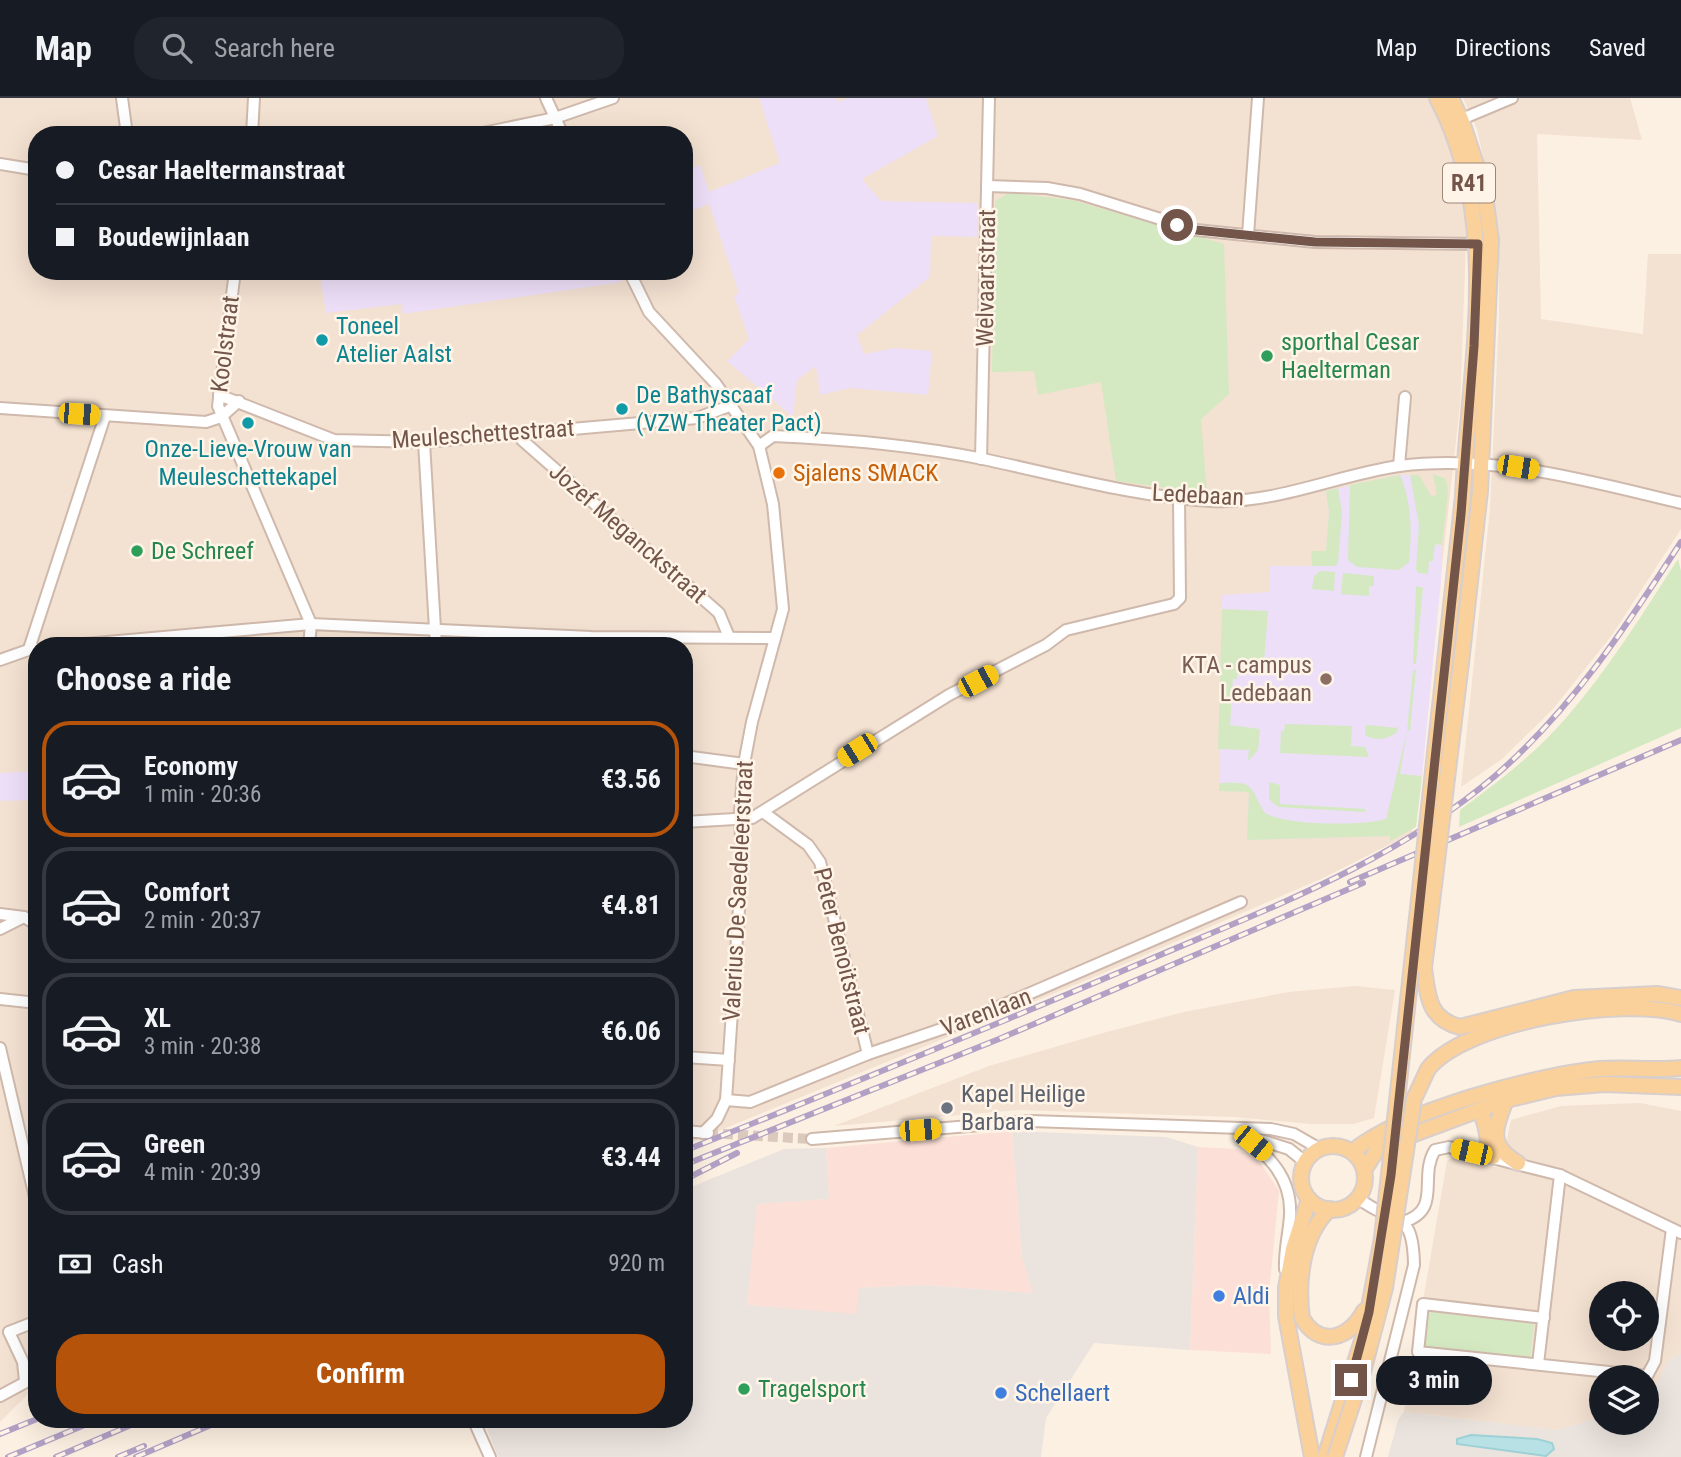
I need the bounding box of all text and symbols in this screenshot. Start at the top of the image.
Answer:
search box [134,17,624,80]
text: Map [35,29,92,68]
icon: search [158,29,196,67]
text: Search here [214,33,335,63]
text: Map [1376,34,1417,62]
text: Directions [1455,34,1551,62]
text: Saved [1589,34,1646,62]
text: Cesar Haeltermanstraat [98,155,345,185]
road number: R41 [1443,164,1495,202]
street label: Welvaartstraat [971,209,1001,347]
route start [1161,209,1193,241]
text: Boudewijnlaan [98,222,250,252]
street label: Koolstraat [205,294,245,394]
place label: Toneel Atelier Aalst [336,312,452,368]
place label: sporthal Cesar Haelterman [1281,328,1420,384]
marker: Toneel Atelier Aalst [314,332,330,348]
marker: sporthal Cesar Haelterman [1259,348,1275,364]
place label: De Bathyscaaf (VZW Theater Pact) [636,381,822,437]
marker: De Bathyscaaf (VZW Theater Pact) [614,401,630,417]
car [58,402,101,426]
street label: Meuleschettestraat [391,414,575,454]
marker: Onze-Lieve-Vrouw van Meuleschettekapel [240,415,256,431]
place label: Onze-Lieve-Vrouw van Meuleschettekapel [144,435,352,491]
car [1496,453,1541,481]
street label: Jozef Meganckstraat [544,457,712,609]
place label: Sjalens SMACK [793,459,938,487]
marker: Sjalens SMACK [771,465,787,481]
street label: Ledebaan [1151,479,1245,511]
place label: De Schreef [151,537,254,565]
marker: De Schreef [129,543,145,559]
place label: KTA - campus Ledebaan [1182,651,1312,707]
text: Choose a ride [56,660,231,698]
car [955,662,1002,700]
marker: KTA - campus Ledebaan [1318,671,1334,687]
car [834,730,881,770]
icon: car [60,748,123,811]
text: Economy [144,751,238,781]
street label: Valerius De Saedeleerstraat [717,760,759,1022]
text: €3.56 [601,764,661,794]
text: 1 min · 20:36 [144,781,261,808]
street label: Peter Benoitstraat [808,865,876,1037]
icon: car [60,874,123,937]
text: Comfort [144,877,230,907]
text: €4.81 [601,890,661,920]
text: 2 min · 20:37 [144,907,261,934]
street label: Varenlaan [937,982,1035,1042]
icon: car [60,1000,123,1063]
text: XL [144,1003,171,1033]
text: €6.06 [601,1016,661,1046]
text: 3 min · 20:38 [144,1033,261,1060]
place label: Kapel Heilige Barbara [961,1080,1085,1136]
marker: Kapel Heilige Barbara [939,1100,955,1116]
car [899,1118,942,1142]
car [1231,1122,1276,1164]
icon: car [60,1126,123,1189]
text: Green [144,1129,205,1159]
car [1449,1137,1494,1167]
text: €3.44 [601,1142,661,1172]
text: 4 min · 20:39 [144,1159,261,1186]
icon: cash [56,1245,94,1283]
text: Cash [112,1249,164,1279]
text: 920 m [608,1250,665,1277]
map controls [1589,1281,1659,1435]
button: locate [1589,1281,1659,1351]
place label: Aldi [1233,1282,1270,1310]
marker: Aldi [1211,1288,1227,1304]
button: Confirm [56,1334,665,1414]
callout: 3 min [1376,1356,1491,1404]
route end [1335,1364,1367,1396]
button: layers [1589,1365,1659,1435]
text: 3 min [1408,1367,1460,1394]
place label: Tragelsport [758,1375,866,1403]
place label: Schellaert [1015,1379,1110,1407]
marker: Tragelsport [736,1381,752,1397]
marker: Schellaert [993,1385,1009,1401]

